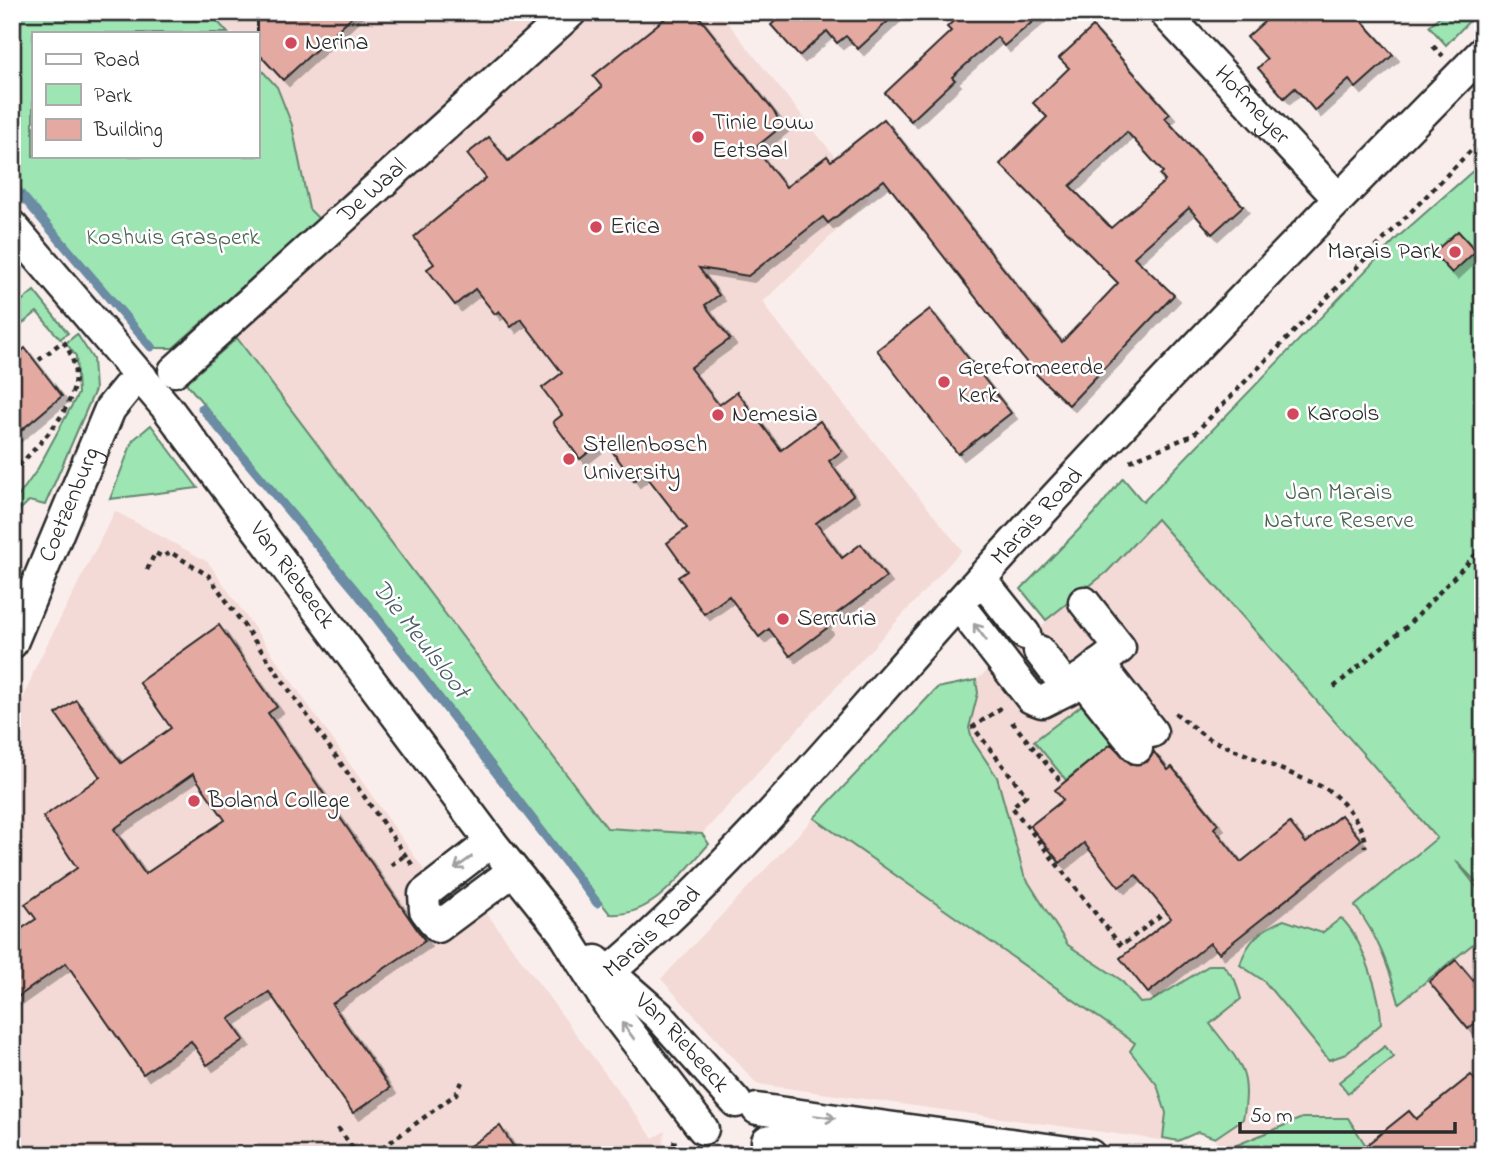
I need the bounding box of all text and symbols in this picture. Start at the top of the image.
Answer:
place label: Nerina [305,26,369,61]
legend [32,32,259,158]
marker: Nerina [283,35,299,51]
text: Road [94,46,140,76]
street label: Hofmeyer [1205,58,1298,154]
text: Park [94,82,133,112]
place label: Tinie Louw Eetsaal [712,106,814,169]
text: Building [93,116,163,148]
marker: Tinie Louw Eetsaal [690,129,706,145]
street label: De Waal [330,150,415,233]
place label: Erica [610,210,660,245]
marker: Erica [588,219,604,235]
park label: Koshuis Grasperk [86,221,260,256]
place label: Marais Park [1327,235,1441,270]
marker: Marais Park [1447,244,1463,260]
place label: Gereformeerde Kerk [958,351,1104,414]
marker: Gereformeerde Kerk [936,374,952,390]
place label: Karools [1307,397,1380,432]
place label: Nemesia [732,398,818,433]
marker: Karools [1285,406,1301,422]
marker: Nemesia [710,407,726,423]
place label: Stellenbosch University [583,428,707,492]
street label: Coetzenburg [30,442,110,568]
marker: Stellenbosch University [561,451,577,467]
street label: Marais Road [983,459,1092,574]
park label: Jan Marais Nature Reserve [1264,476,1414,539]
street label: Van Riebeeck [240,514,344,637]
water label: Die Meulsloot [361,572,480,709]
place label: Serruria [797,602,876,637]
marker: Serruria [775,611,791,627]
one-way arrow [972,624,987,642]
place label: Boland College [207,784,350,819]
marker: Boland College [186,793,202,809]
one-way arrow [453,855,472,870]
street label: Marais Road [596,878,710,987]
street label: Van Riebeeck [626,984,738,1101]
one-way arrow [621,1023,636,1041]
scale bar [1240,1090,1455,1134]
text: 50 m [1250,1102,1293,1132]
one-way arrow [813,1110,836,1123]

